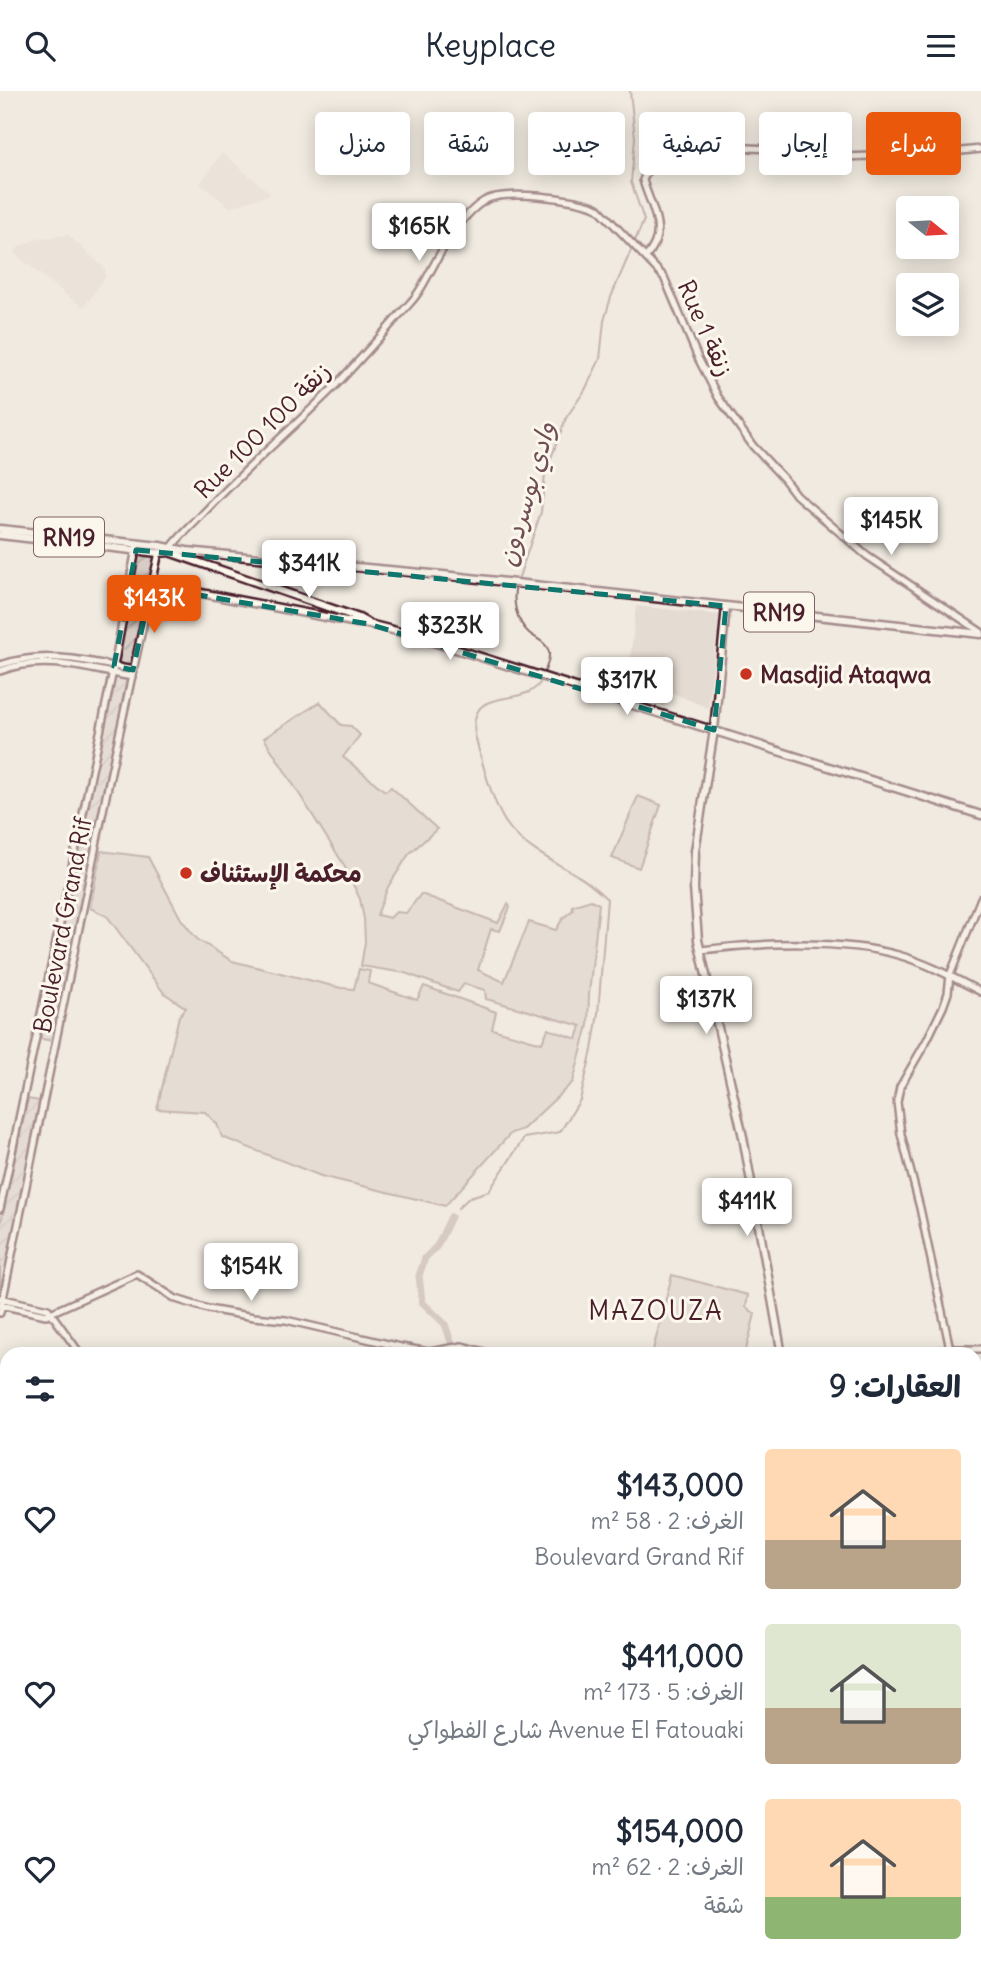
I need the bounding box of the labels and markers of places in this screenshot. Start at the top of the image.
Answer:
pin: $165K [370,204,468,263]
pin: $145K [842,497,940,557]
pin: $341K [260,540,358,600]
pin: $143K [105,575,203,635]
pin: $323K [401,603,499,662]
pin: $317K [578,657,676,717]
place label: Masdjid Ataqwa [760,659,932,689]
marker: Masdjid Ataqwa [738,666,754,682]
place label: محكمة الإستئناف [200,858,362,890]
marker: محكمة الإستئناف [178,865,194,881]
pin: $137K [657,977,755,1036]
pin: $411K [698,1179,796,1238]
pin: $154K [202,1243,300,1303]

